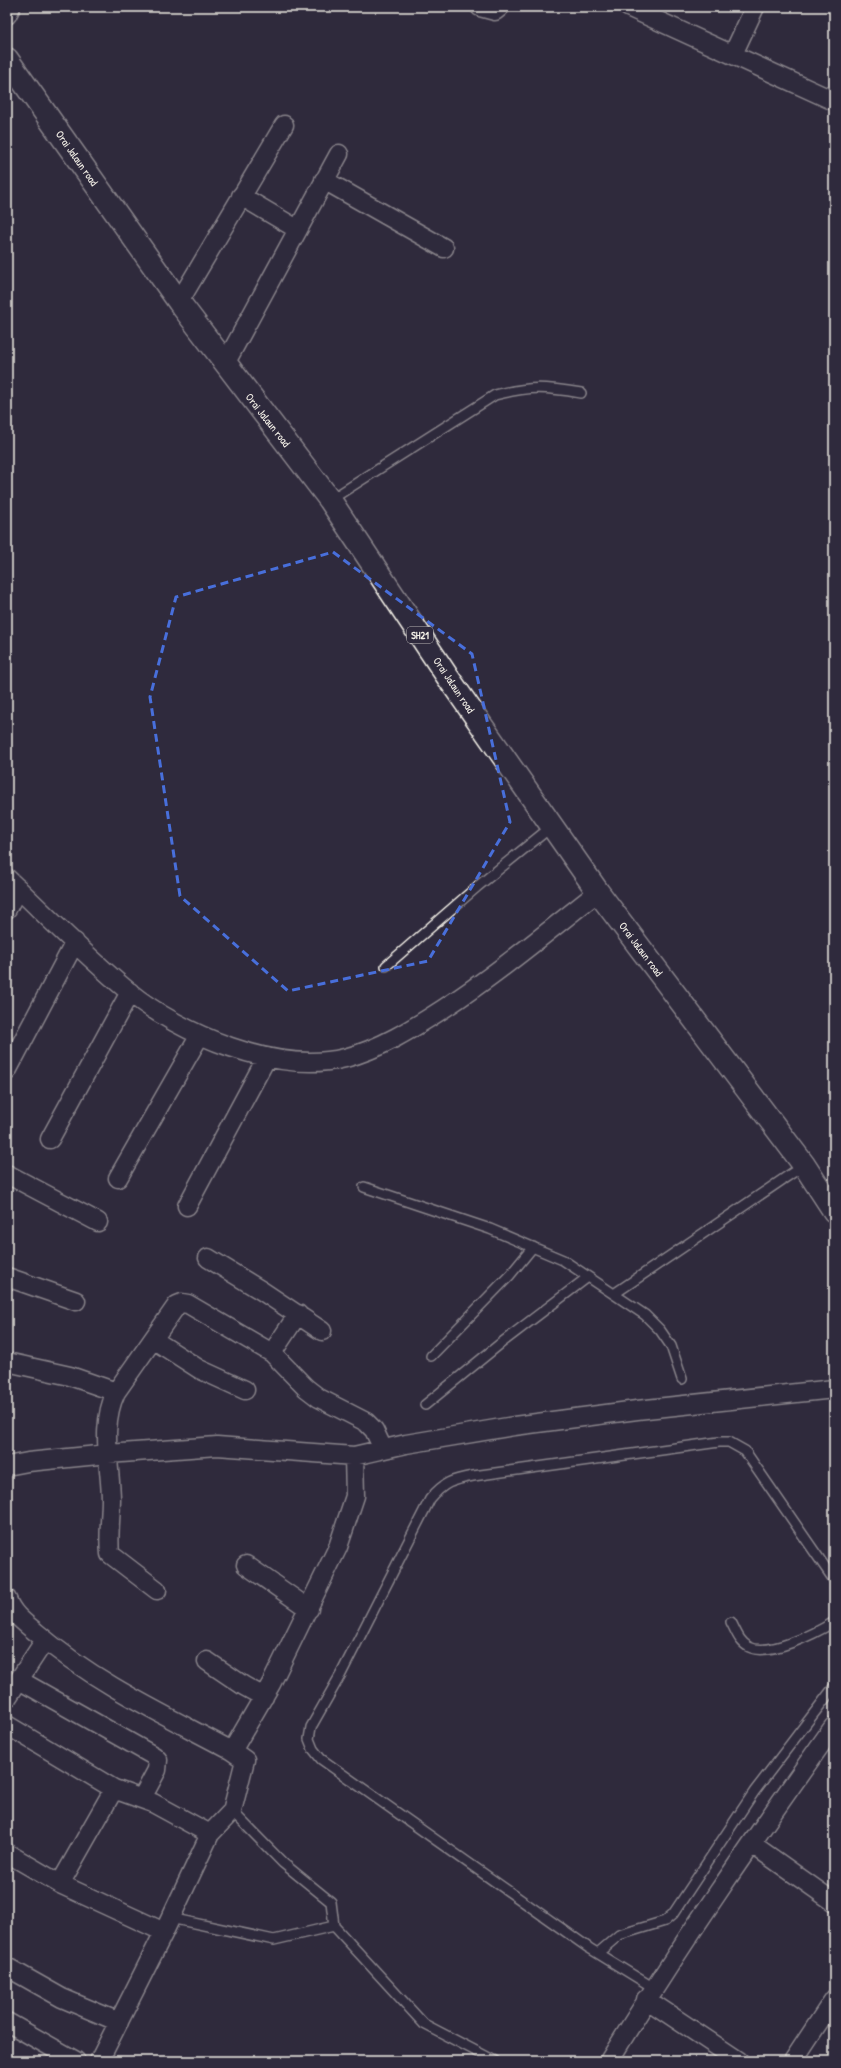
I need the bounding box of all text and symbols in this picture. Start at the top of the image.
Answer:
street label: Orai Jalaun road [53,128,102,189]
street label: Orai Jalaun road [243,390,294,450]
road number: SH21 [407,627,433,643]
street label: Orai Jalaun road [430,654,478,716]
street label: Orai Jalaun road [616,919,666,980]

